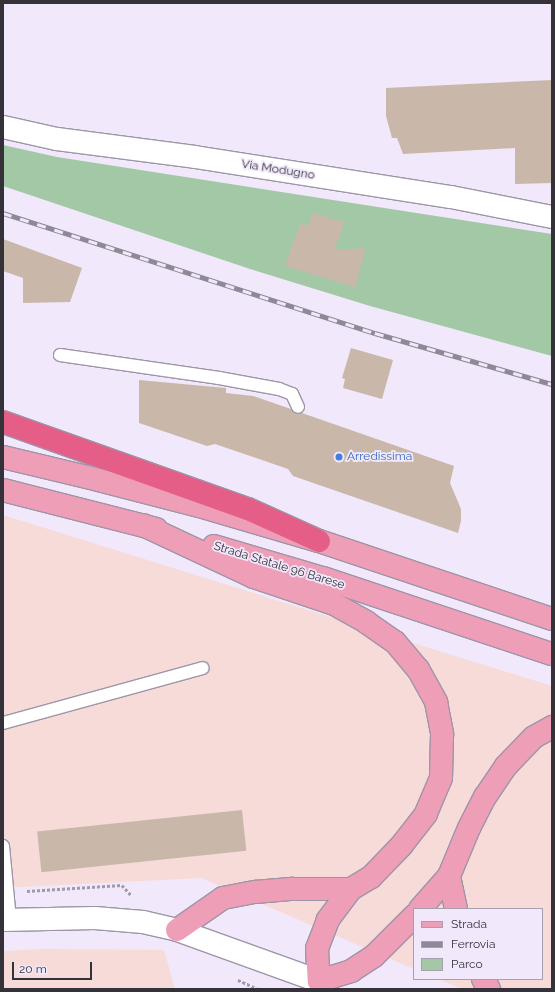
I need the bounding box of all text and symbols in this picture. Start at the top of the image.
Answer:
street label: Via Modugno [240,157,316,183]
place label: Arredissima [347,450,412,464]
marker: Arredissima [334,452,344,462]
street label: Strada Statale 96 Barese [212,539,346,593]
legend [413,908,543,980]
text: Strada [451,917,487,931]
text: Ferrovia [451,937,495,951]
scale bar [14,954,94,980]
text: Parco [451,957,483,971]
text: 20 m [19,962,47,976]

